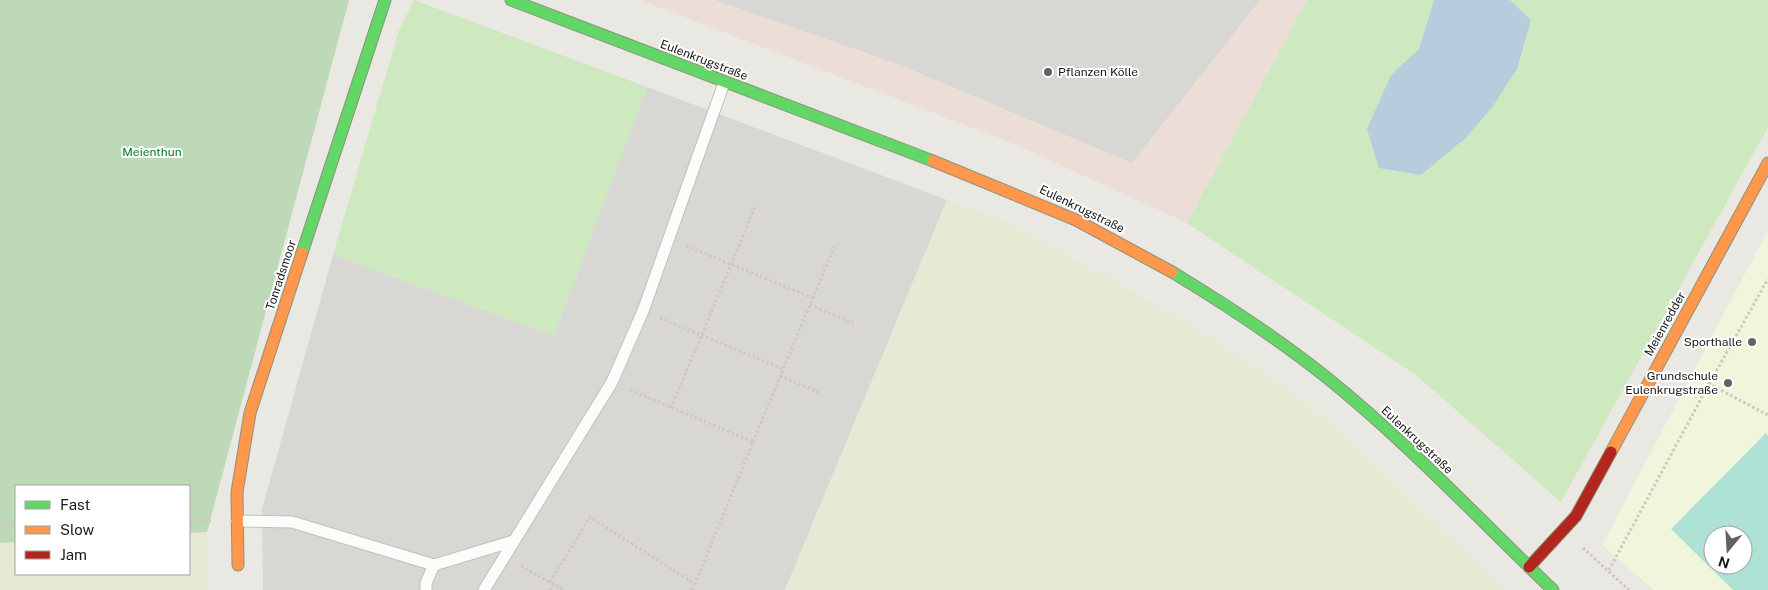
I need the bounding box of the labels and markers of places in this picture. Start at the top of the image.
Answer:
place label: Pflanzen Kölle [1058,65,1138,79]
marker: Pflanzen Kölle [1042,66,1054,78]
place label: Sporthalle [1684,335,1742,349]
marker: Sporthalle [1746,336,1758,348]
place label: Grundschule Eulenkrugstraße [1625,369,1718,397]
marker: Grundschule Eulenkrugstraße [1722,377,1734,389]

